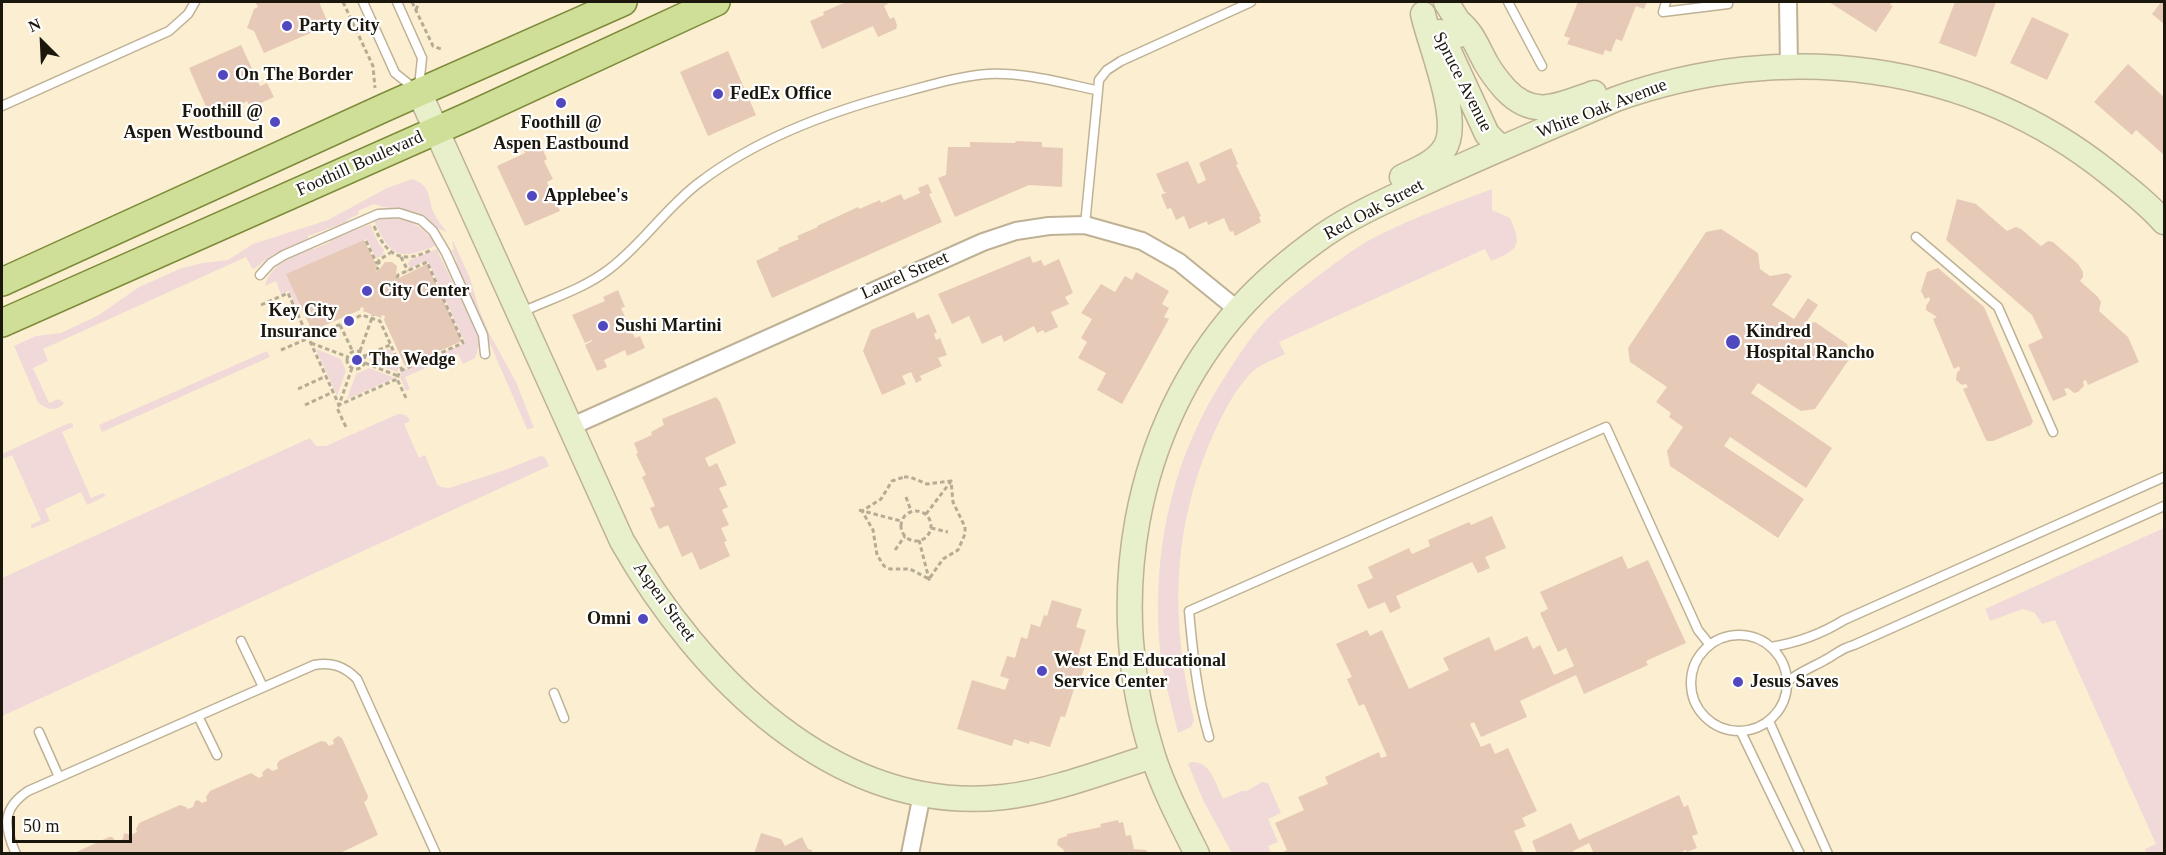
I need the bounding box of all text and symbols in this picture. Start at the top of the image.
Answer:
north arrow [12,12,72,72]
text: N [26,15,43,35]
place label: Party City [299,15,379,37]
marker: Party City [280,19,294,33]
street label: Spruce Avenue [1428,28,1496,136]
place label: On The Border [235,64,353,86]
marker: On The Border [216,68,230,82]
street label: White Oak Avenue [1534,74,1670,144]
place label: FedEx Office [730,83,831,105]
marker: FedEx Office [711,87,725,101]
marker: Foothill @ Aspen Eastbound [554,96,568,110]
place label: Foothill @ Aspen Westbound [123,101,263,144]
place label: Foothill @ Aspen Eastbound [493,112,629,154]
marker: Foothill @ Aspen Westbound [268,115,282,129]
street label: Foothill Boulevard [293,126,427,202]
street label: Red Oak Street [1320,175,1428,245]
place label: Applebee's [544,185,628,207]
marker: Applebee's [525,189,539,203]
street label: Laurel Street [858,247,952,305]
place label: City Center [379,280,469,302]
marker: City Center [360,284,374,298]
place label: Key City Insurance [260,300,337,342]
marker: Key City Insurance [342,314,356,328]
place label: Sushi Martini [615,315,722,337]
marker: Sushi Martini [596,319,610,333]
place label: Kindred Hospital Rancho [1746,321,1875,364]
marker: Kindred Hospital Rancho [1724,333,1742,351]
place label: The Wedge [369,349,456,371]
marker: The Wedge [350,353,364,367]
street label: Aspen Street [628,558,700,646]
place label: Omni [587,608,631,630]
marker: Omni [636,612,650,626]
place label: West End Educational Service Center [1054,650,1226,692]
marker: West End Educational Service Center [1035,664,1049,678]
place label: Jesus Saves [1750,671,1839,693]
marker: Jesus Saves [1731,675,1745,689]
scale bar [15,804,135,842]
text: 50 m [23,816,60,836]

